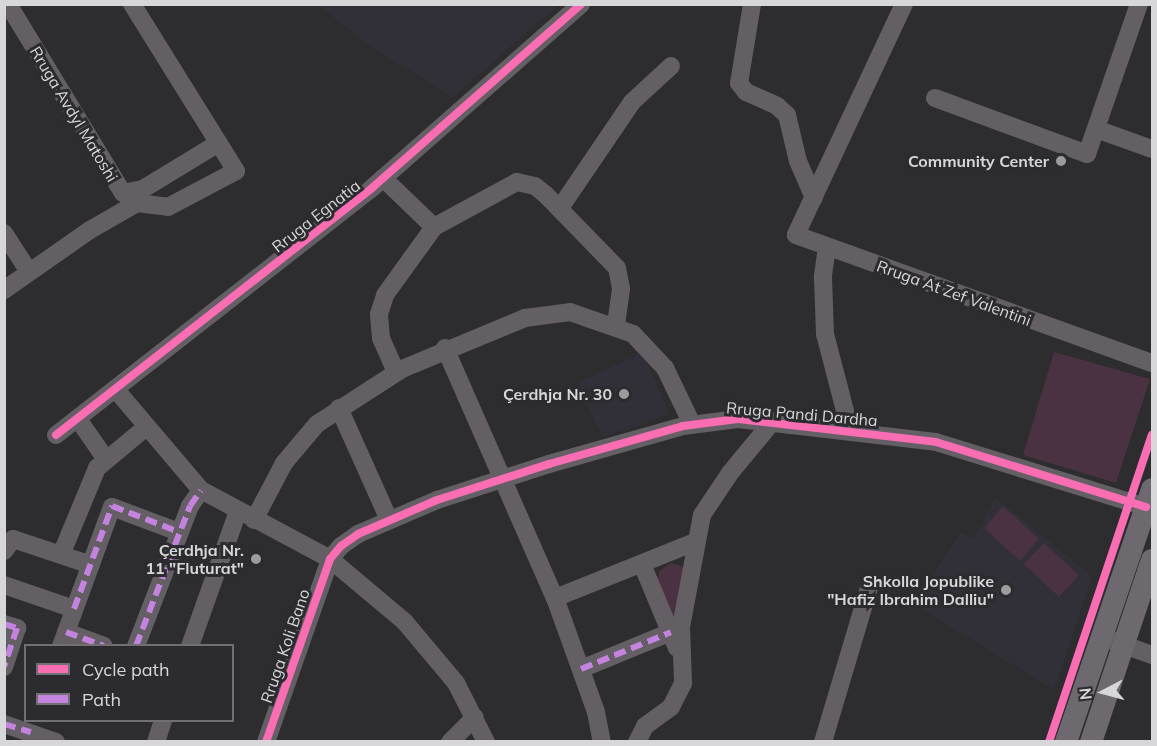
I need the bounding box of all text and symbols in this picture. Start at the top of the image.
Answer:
street label: Rruga Avdyl Matoshi [26,43,122,185]
place label: Community Center [908,151,1049,171]
marker: Community Center [1054,154,1068,168]
street label: Rruga Egnatia [268,176,364,256]
street label: Rruga At Zef Valentini [874,256,1034,330]
place label: Çerdhja Nr. 30 [503,384,612,404]
marker: Çerdhja Nr. 30 [617,387,631,401]
street label: Rruga Pandi Dardha [725,398,879,430]
place label: Çerdhja Nr. 11 "Fluturat" [145,540,244,578]
marker: Çerdhja Nr. 11 "Fluturat" [249,552,263,566]
place label: Shkolla Jopublike "Hafiz Ibrahim Dalliu" [827,571,994,609]
marker: Shkolla Jopublike "Hafiz Ibrahim Dalliu" [999,583,1013,597]
street label: Rruga Koli Bano [256,586,314,706]
legend [24,644,234,722]
text: Cycle path [82,658,169,681]
north arrow [1073,662,1133,722]
text: N [1075,687,1096,701]
text: Path [82,688,121,711]

